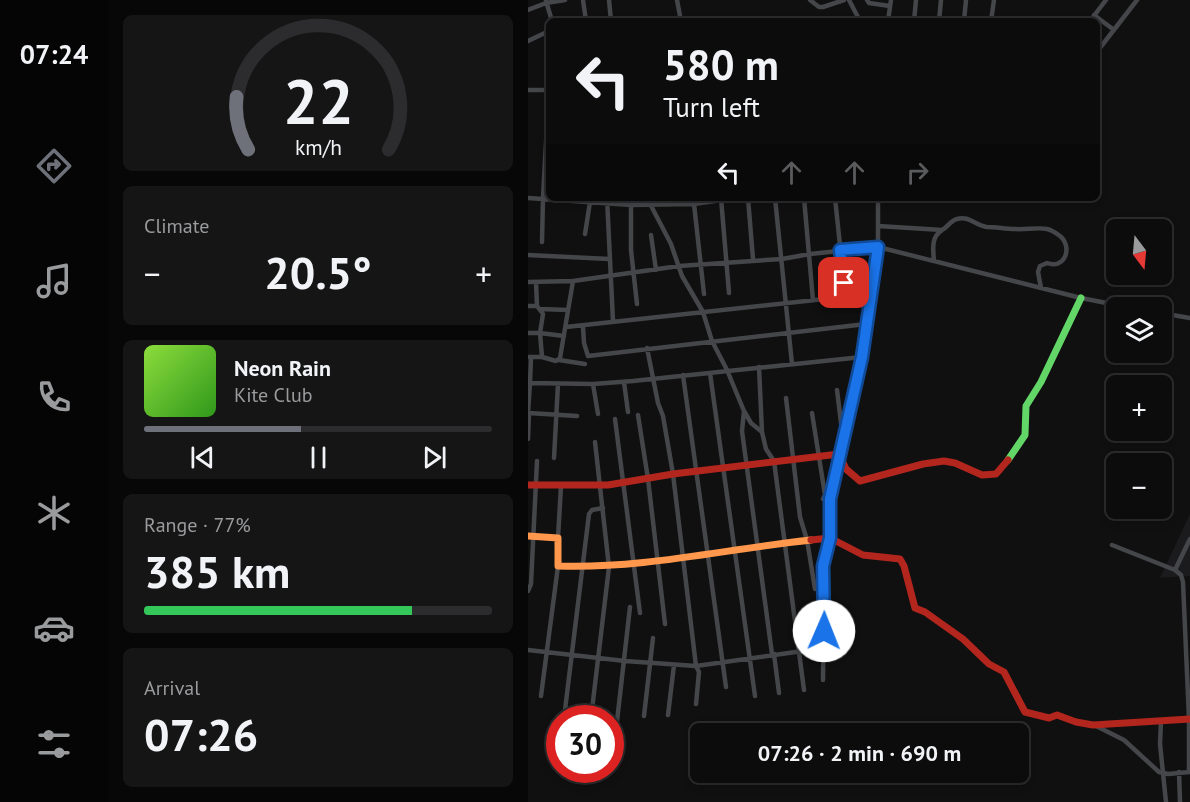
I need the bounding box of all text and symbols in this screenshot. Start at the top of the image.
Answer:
text: 07:24 [20,37,88,71]
text: 580 m [663,37,779,92]
icon: left [564,42,642,120]
text: 22 [283,60,353,141]
text: Turn left [663,90,760,124]
text: km/h [294,133,341,161]
icon: directions [33,145,75,187]
icon: left [712,156,745,189]
icon: ahead [775,156,808,189]
icon: ahead [838,156,871,189]
icon: right [901,156,934,189]
text: Climate [144,213,210,239]
north arrow [1106,219,1172,285]
map controls [1106,219,1172,519]
text: 20.5° [264,243,372,301]
text: − [144,252,161,295]
text: + [475,252,492,295]
pin [818,257,869,308]
icon: music [33,260,75,302]
icon: arrive [827,266,860,299]
button: layers [1106,297,1172,363]
text: Neon Rain [234,354,331,382]
button: + [1106,375,1172,441]
icon: phone [33,376,75,418]
text: Kite Club [234,382,312,408]
icon: previous [186,441,219,474]
icon: pause [302,441,335,474]
icon: next [418,441,451,474]
button: − [1106,453,1172,519]
icon: climate [33,492,75,534]
text: Range · 77% [144,512,251,538]
text: 385 km [144,542,290,600]
position arrow [792,599,856,663]
icon: car [33,607,75,649]
text: Arrival [144,675,200,701]
text: 07:26 [144,705,258,763]
speed limit sign: 30 [546,705,624,783]
icon: filters [33,723,75,765]
text: 07:26 · 2 min · 690 m [758,739,961,767]

